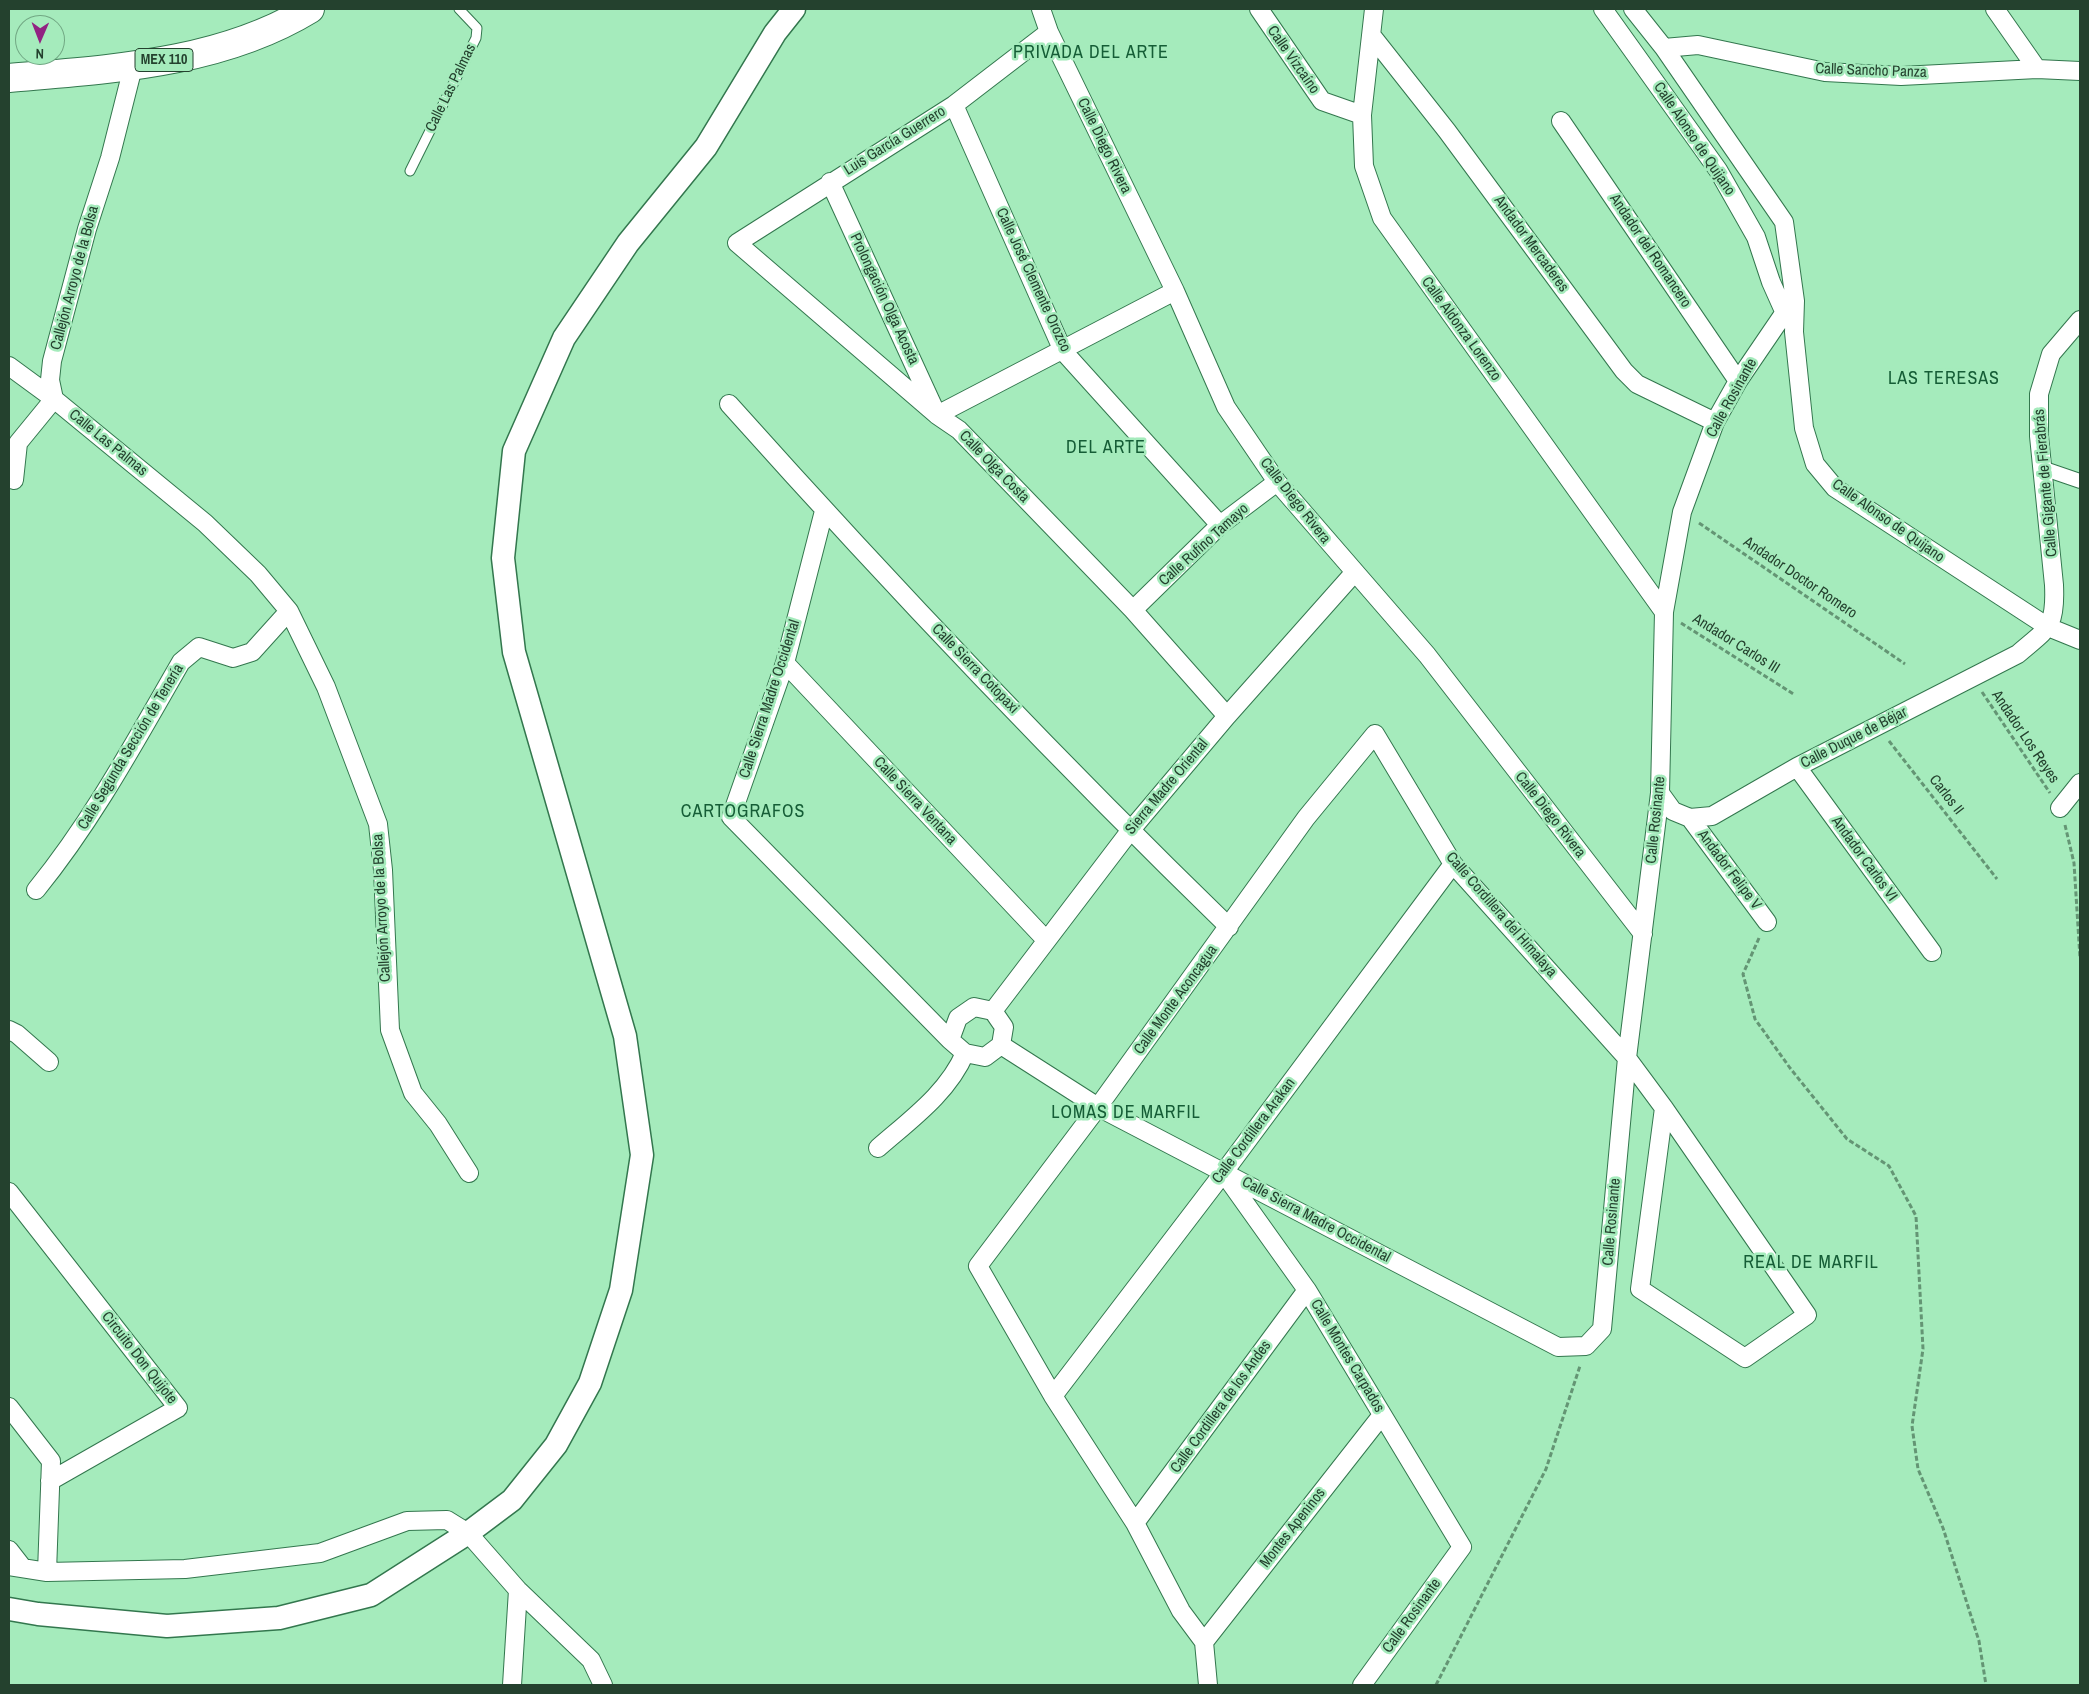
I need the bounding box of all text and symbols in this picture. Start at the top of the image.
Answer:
north arrow [15,15,65,65]
street label: Calle Vizcaíno [1263,22,1323,98]
street label: Calle Las Palmas [422,41,480,135]
district label: PRIVADA DEL ARTE [1011,42,1171,64]
text: N [35,45,44,63]
road number: MEX 110 [135,48,193,72]
street label: Calle Sancho Panza [1815,60,1927,82]
street label: Calle Alonso de Quijano [1649,79,1739,199]
street label: Calle Diego Rivera [1073,95,1135,197]
street label: Luis García Guerrero [841,103,949,179]
street label: Andador del Romancero [1605,191,1695,311]
street label: Andador Mercaderes [1490,192,1572,296]
street label: Callejón Arroyo de la Bolsa [47,204,103,352]
street label: Calle José Clemente Orozco [992,205,1074,355]
street label: Prolongación Olga Acosta [846,230,922,368]
street label: Calle Aldonza Lorenzo [1417,274,1505,384]
street label: Calle Rosinante [1703,355,1761,441]
district label: LAS TERESAS [1887,368,2001,390]
street label: Calle Las Palmas [65,406,151,480]
street label: Calle Gigante de Fierabrás [2031,408,2061,558]
street label: Calle Olga Costa [955,427,1033,507]
district label: DEL ARTE [1065,437,1147,459]
street label: Calle Diego Rivera [1256,455,1334,547]
street label: Calle Alonso de Quijano [1829,476,1947,566]
street label: Calle Rufino Tamayo [1155,500,1253,590]
street label: Andador Doctor Romero [1740,533,1860,623]
street label: Andador Carlos III [1689,610,1783,678]
street label: Calle Sierra Madre Occidental [736,618,804,780]
street label: Calle Sierra Cotopaxi [928,620,1022,718]
street label: Calle Segunda Sección de Tenería [74,661,188,833]
street label: Andador Los Reyes [1987,687,2063,787]
street label: Calle Duque de Béjar [1798,703,1910,773]
street label: Sierra Madre Oriental [1122,736,1212,838]
street label: Calle Sierra Ventana [870,753,960,849]
street label: Calle Diego Rivera [1511,769,1589,861]
street label: Carlos II [1925,771,1967,819]
street label: Calle Rosinante [1642,776,1670,864]
district label: CARTOGRAFOS [679,801,807,823]
street label: Andador Carlos VI [1827,813,1901,905]
street label: Andador Felipe V [1693,827,1765,913]
street label: Callejón Arroyo de la Bolsa [369,833,395,983]
street label: Calle Cordillera del Himalaya [1442,849,1560,981]
street label: Calle Monte Aconcagua [1130,942,1222,1058]
street label: Calle Cordillera Arakan [1209,1075,1299,1187]
district label: LOMAS DE MARFIL [1049,1102,1203,1124]
street label: Calle Sierra Madre Occidental [1239,1173,1393,1267]
street label: Calle Rosinante [1599,1178,1625,1266]
district label: REAL DE MARFIL [1742,1252,1880,1274]
street label: Calle Montes Carpados [1306,1296,1388,1416]
street label: Circuito Don Quijote [97,1308,181,1408]
street label: Calle Cordillera de los Andes [1167,1337,1275,1477]
street label: Montes Apeninos [1256,1485,1330,1571]
street label: Calle Rosinante [1379,1575,1445,1657]

